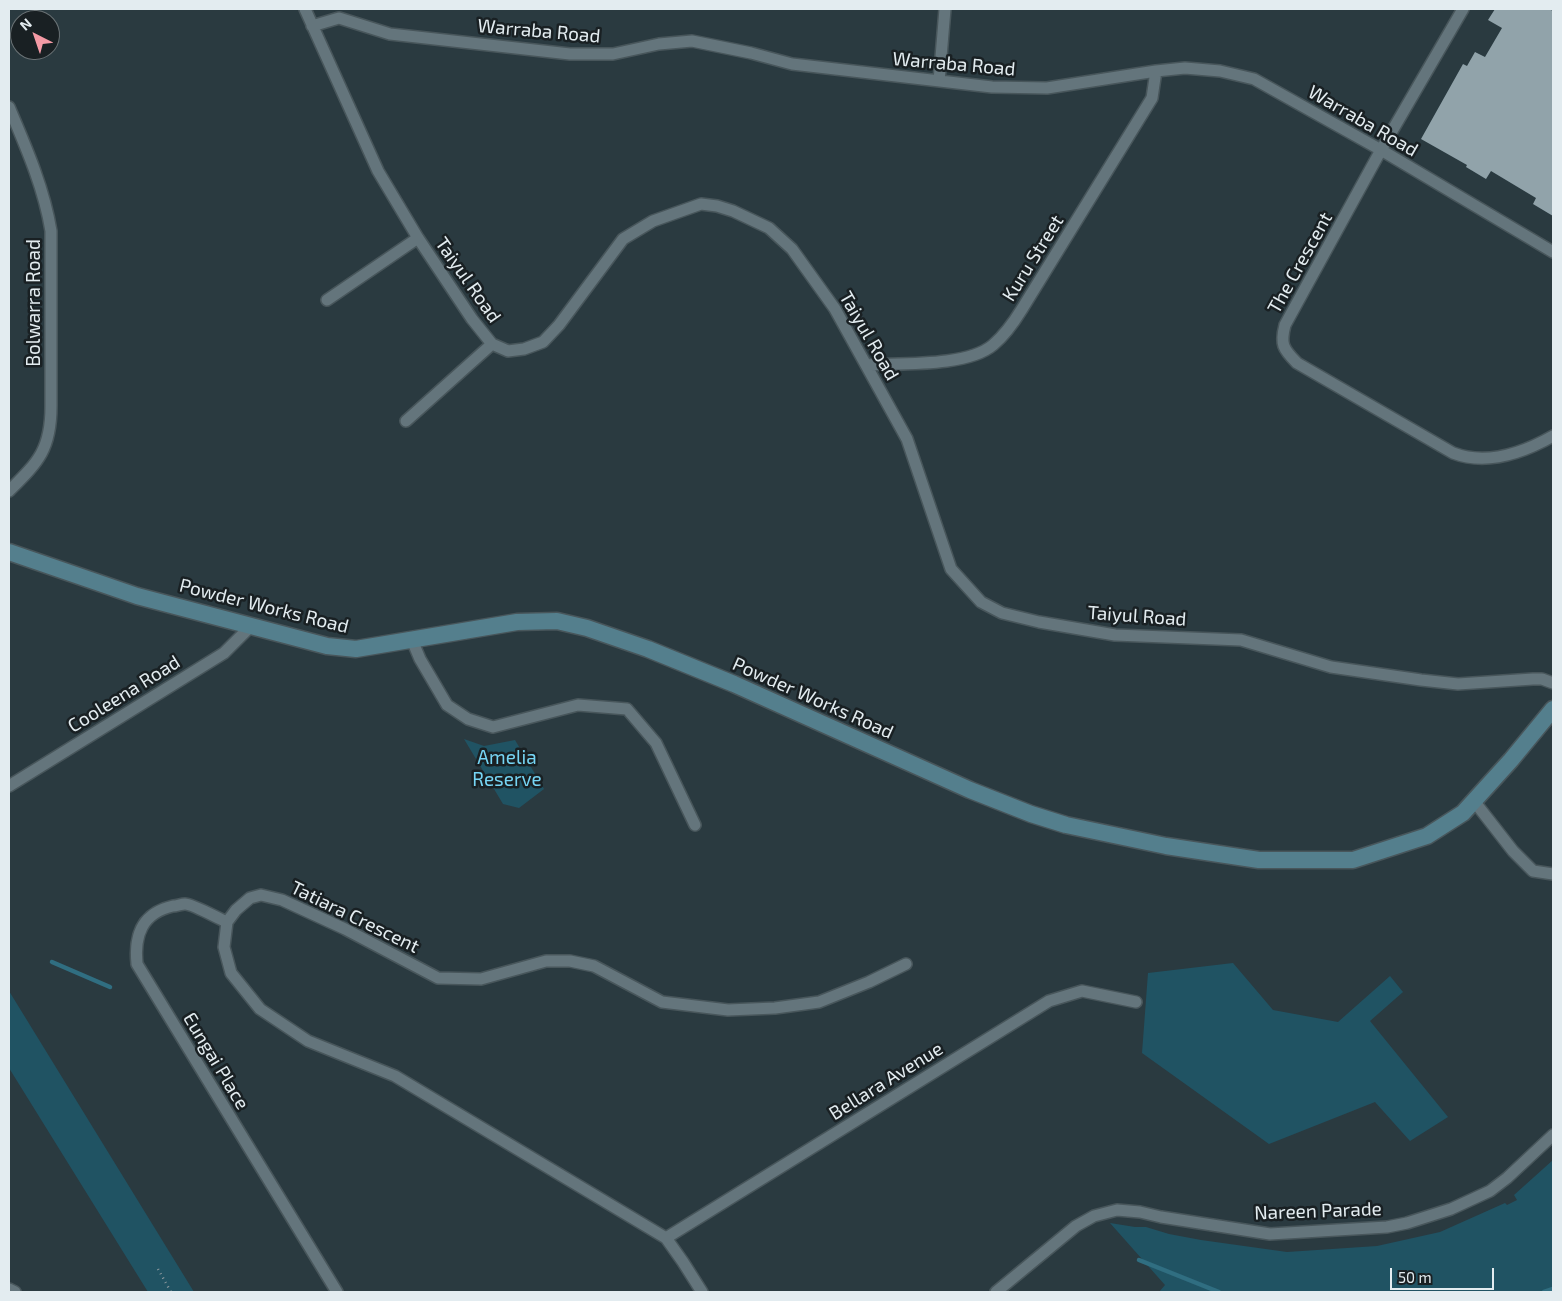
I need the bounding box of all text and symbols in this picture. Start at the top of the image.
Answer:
north arrow [10,10,60,60]
text: N [16,14,35,34]
street label: Warraba Road [477,14,601,48]
street label: Warraba Road [892,47,1016,81]
street label: Warraba Road [1304,80,1422,162]
street label: The Crescent [1263,208,1337,318]
street label: Kuru Street [998,211,1068,305]
street label: Taiyul Road [430,233,506,327]
street label: Bolwarra Road [23,239,45,367]
street label: Taiyul Road [834,287,904,385]
street label: Powder Works Road [177,574,351,638]
street label: Taiyul Road [1087,601,1187,631]
street label: Cooleena Road [64,650,184,738]
street label: Powder Works Road [729,652,897,744]
park label: Amelia Reserve [472,747,542,791]
street label: Tatiara Crescent [287,876,423,958]
street label: Eungai Place [178,1008,254,1114]
street label: Bellara Avenue [825,1037,947,1125]
street label: Nareen Parade [1254,1197,1382,1225]
scale bar [1392,1258,1496,1290]
text: 50 m [1398,1268,1432,1286]

